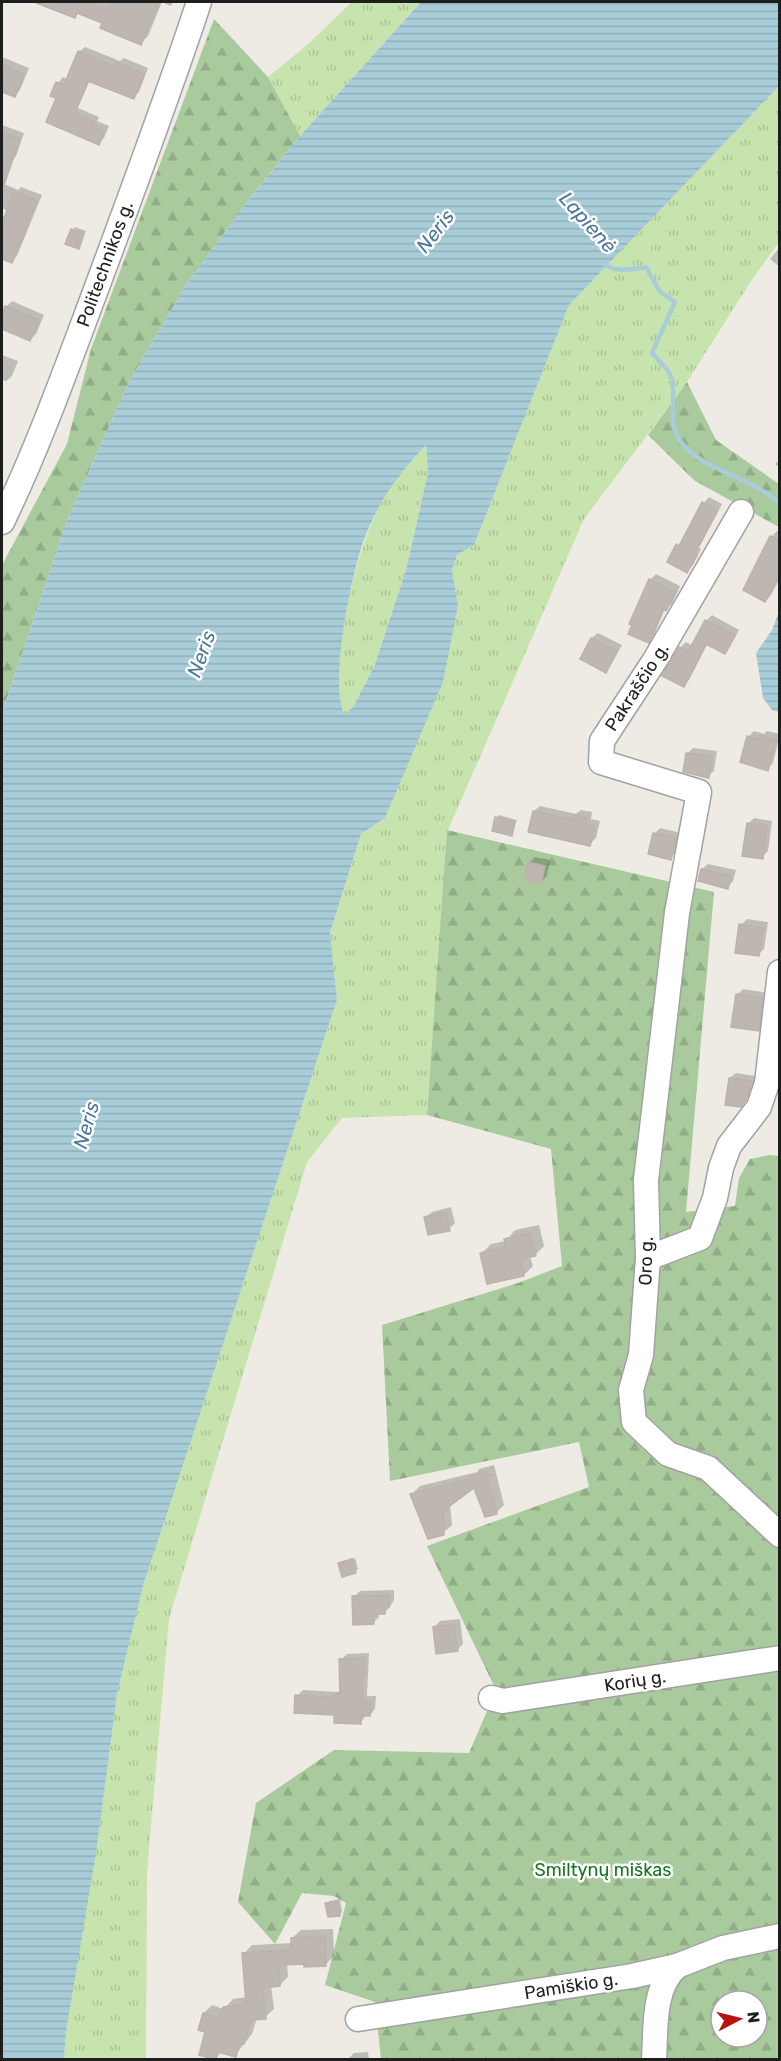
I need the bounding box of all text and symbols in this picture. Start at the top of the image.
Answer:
water label: Lapienė [554,186,622,258]
street label: Politechnikos g. [72,198,138,330]
water label: Neris [411,205,459,257]
water label: Neris [182,627,220,681]
street label: Pakraščio g. [600,639,674,735]
water label: Neris [68,1099,104,1151]
street label: Oro g. [634,1236,658,1286]
street label: Korių g. [602,1665,668,1697]
park label: Smiltynų miškas [535,1859,671,1881]
street label: Pamiškio g. [523,1968,619,2004]
north arrow [709,1989,769,2049]
text: N [743,2010,764,2024]

